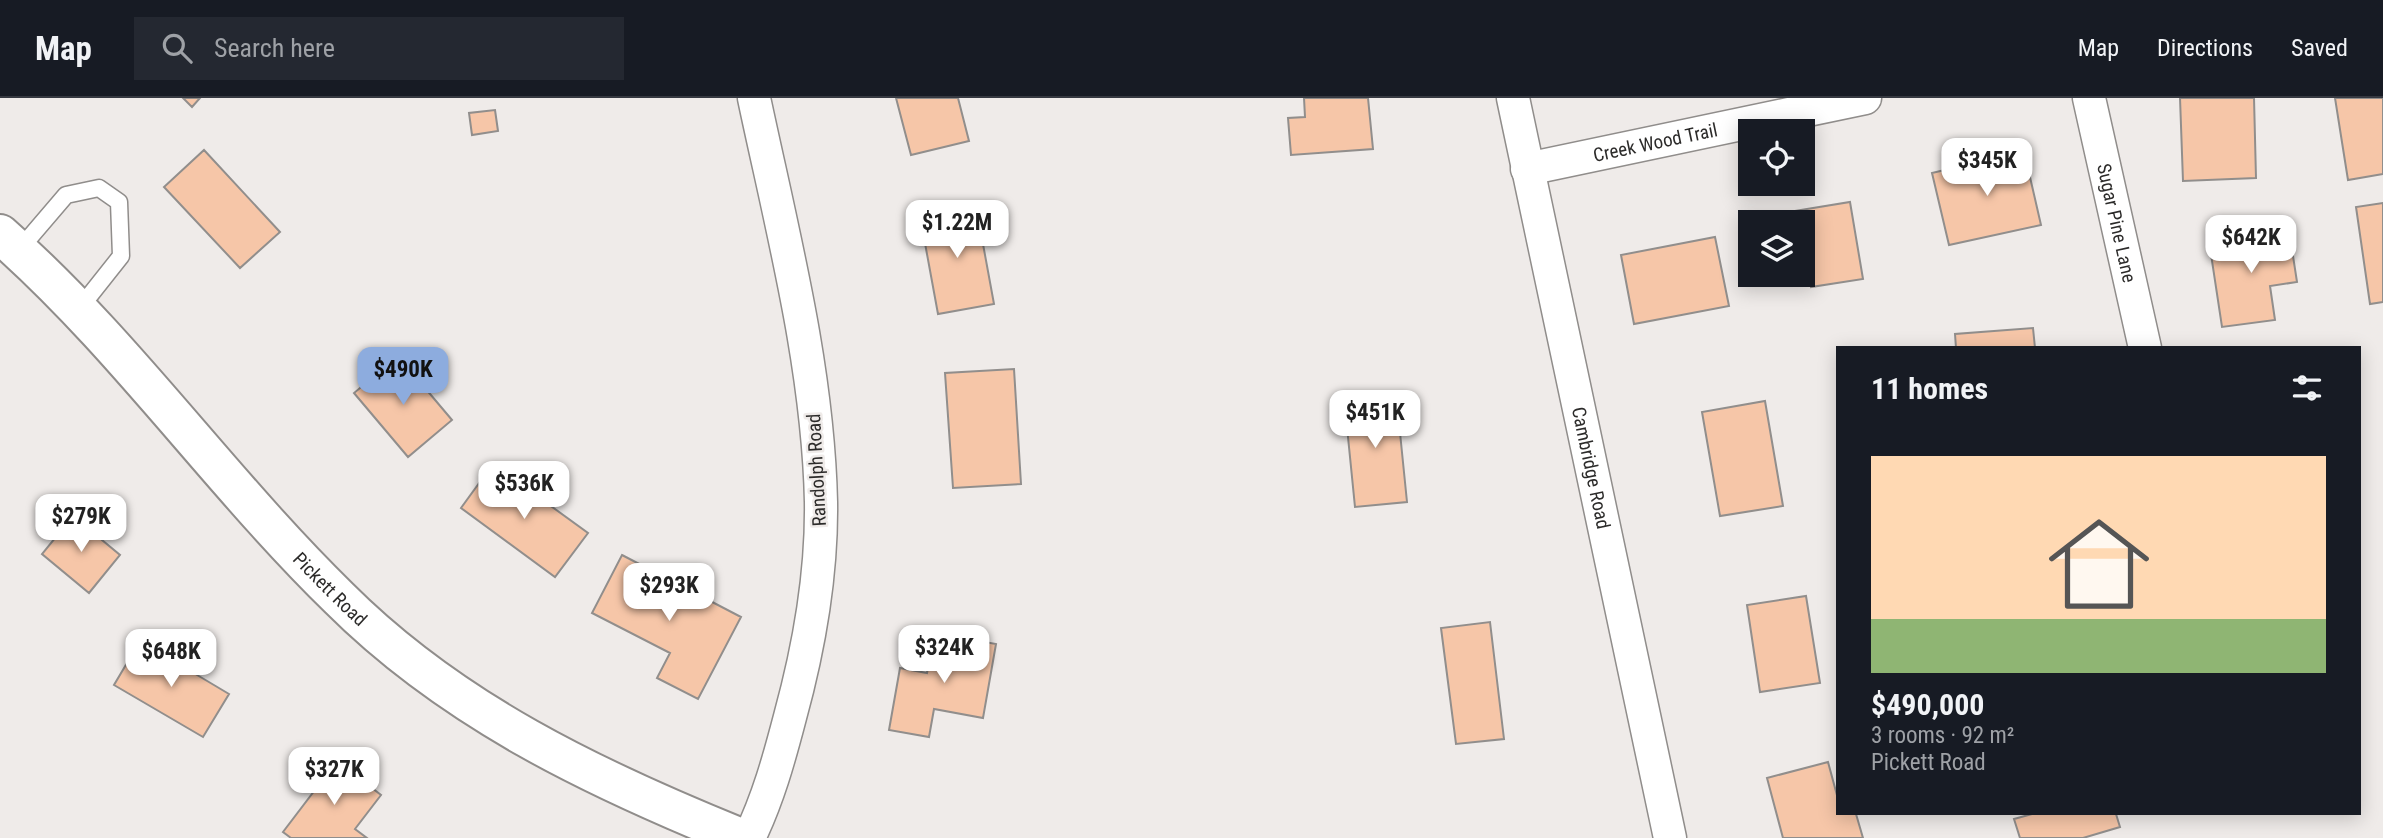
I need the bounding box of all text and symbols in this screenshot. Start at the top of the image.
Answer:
search box [134,17,624,80]
text: Map [35,29,92,68]
icon: search [158,29,196,67]
text: Search here [214,33,335,63]
text: Map [2078,34,2119,62]
text: Directions [2157,34,2253,62]
text: Saved [2291,34,2348,62]
street label: Creek Wood Trail [1591,118,1720,167]
map controls [1738,119,1815,287]
button: locate [1738,119,1815,196]
pin: $345K [1938,139,2036,198]
text: $345K [1957,147,2017,174]
street label: Sugar Pine Lane [2092,161,2141,285]
pin: $1.22M [900,200,1014,260]
text: $1.22M [922,209,992,236]
button: layers [1738,210,1815,287]
pin: $642K [2202,216,2300,275]
text: $642K [2221,224,2281,251]
pin: $490K [354,348,452,407]
text: $490K [373,356,433,383]
icon: filters [2288,369,2326,407]
text: 11 homes [1871,371,1988,406]
pin: $451K [1326,390,1424,450]
text: $451K [1345,399,1405,426]
street label: Cambridge Road [1567,405,1615,531]
street label: Randolph Road [802,413,831,527]
pin: $536K [475,462,573,521]
text: $536K [494,470,554,497]
pin: $279K [32,494,130,554]
icon: home [2036,501,2162,627]
text: $279K [51,503,111,530]
street label: Pickett Road [288,548,372,631]
pin: $293K [620,564,718,623]
text: $293K [639,572,699,599]
pin: $324K [895,626,993,685]
pin: $648K [122,630,220,689]
text: $324K [914,634,974,661]
text: $648K [141,638,201,665]
text: $490,000 [1871,687,1984,722]
text: 3 rooms · 92 m² [1871,722,2014,749]
pin: $327K [285,748,383,807]
text: Pickett Road [1871,749,1986,776]
text: $327K [304,756,364,783]

